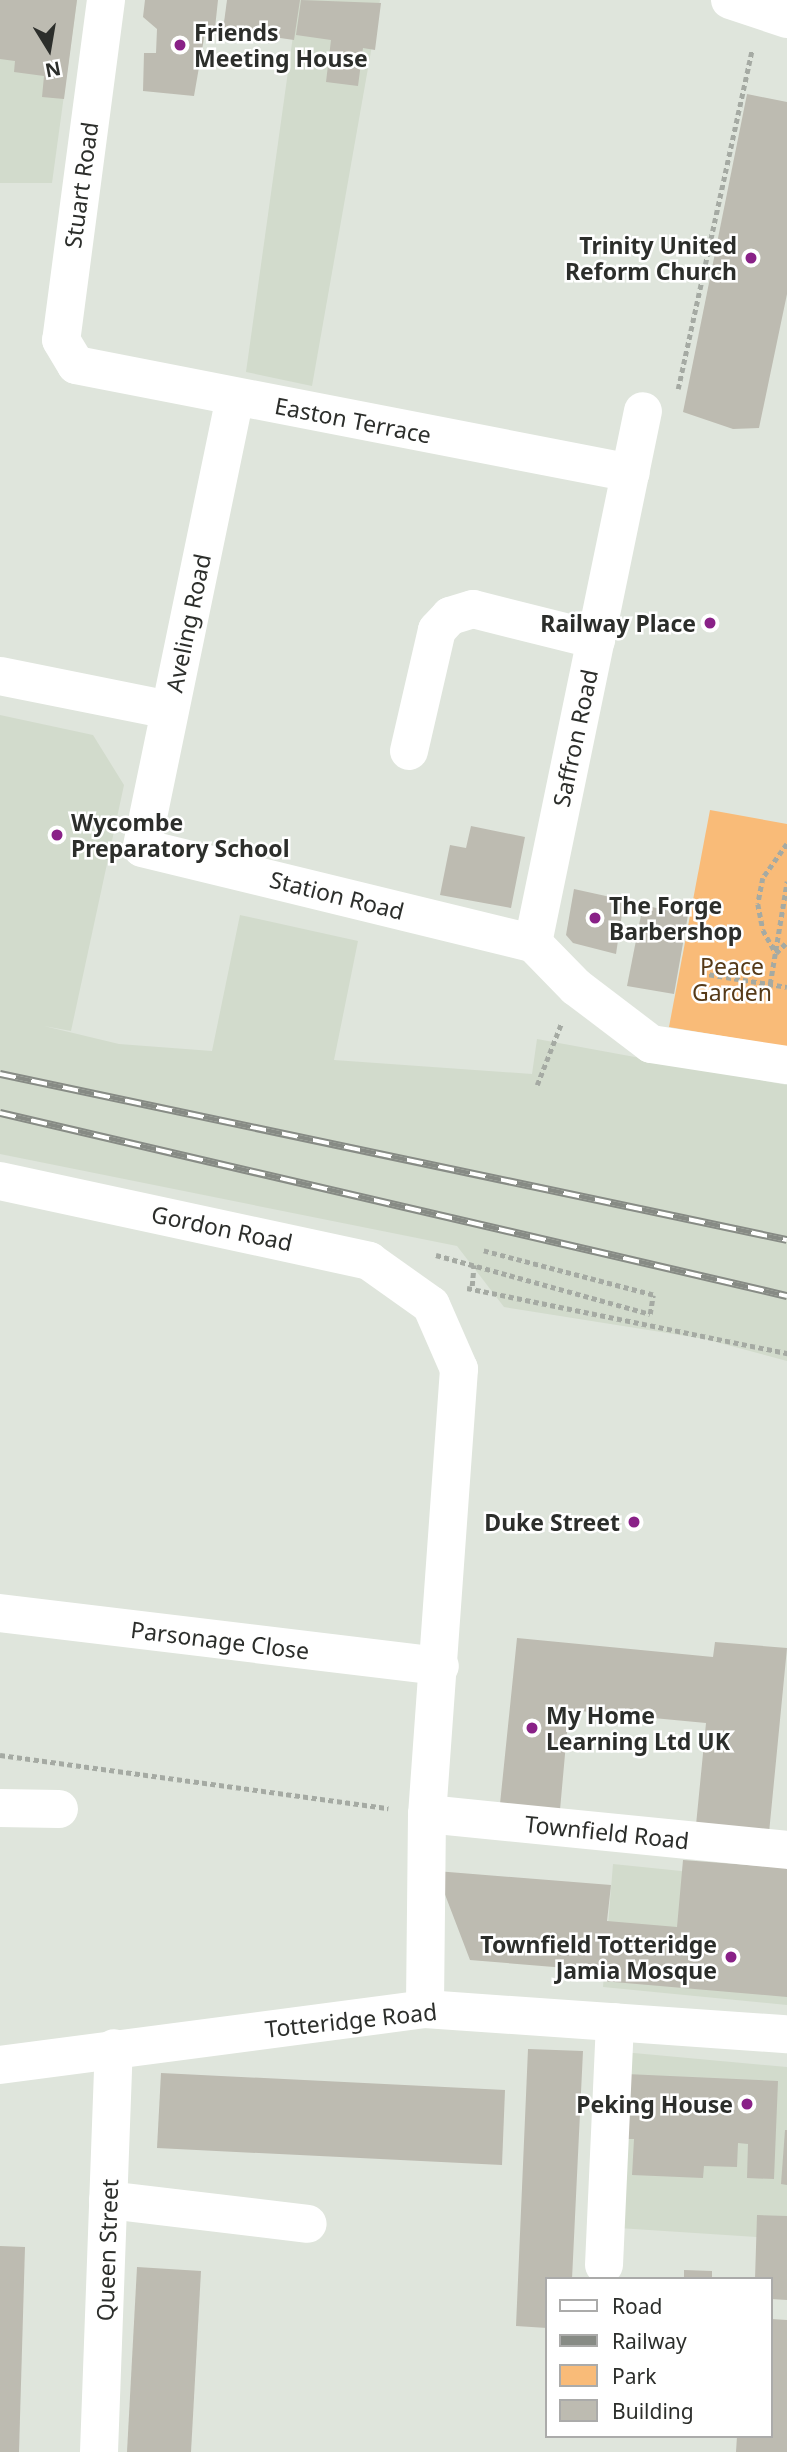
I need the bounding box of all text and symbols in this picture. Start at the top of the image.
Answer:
north arrow [14,14,84,84]
place label: Friends Meeting House [194,18,368,72]
marker: Friends Meeting House [172,37,188,53]
text: N [43,55,63,84]
street label: Stuart Road [58,120,104,250]
place label: Trinity United Reform Church [565,231,737,285]
marker: Trinity United Reform Church [743,250,759,266]
street label: Easton Terrace [272,391,434,449]
street label: Aveling Road [160,551,216,695]
place label: Railway Place [540,609,696,637]
marker: Railway Place [702,615,718,631]
street label: Saffron Road [547,667,603,809]
place label: Wycombe Preparatory School [71,808,290,862]
marker: Wycombe Preparatory School [49,827,65,843]
street label: Station Road [267,865,407,925]
place label: The Forge Barbershop [609,891,742,945]
marker: The Forge Barbershop [587,910,603,926]
park label: Peace Garden [692,952,772,1006]
street label: Gordon Road [149,1200,295,1256]
place label: Duke Street [484,1508,620,1536]
marker: Duke Street [626,1514,642,1530]
street label: Parsonage Close [129,1615,311,1665]
place label: My Home Learning Ltd UK [546,1701,730,1755]
marker: My Home Learning Ltd UK [524,1720,540,1736]
street label: Townfield Road [523,1810,691,1854]
place label: Townfield Totteridge Jamia Mosque [480,1930,717,1984]
marker: Townfield Totteridge Jamia Mosque [723,1949,739,1965]
street label: Totteridge Road [264,1997,438,2043]
place label: Peking House [576,2090,733,2118]
marker: Peking House [739,2096,755,2112]
street label: Queen Street [91,2178,123,2322]
legend [546,2277,773,2438]
text: Road [612,2292,662,2320]
text: Railway [612,2327,687,2355]
text: Park [612,2362,656,2390]
text: Building [612,2397,694,2425]

